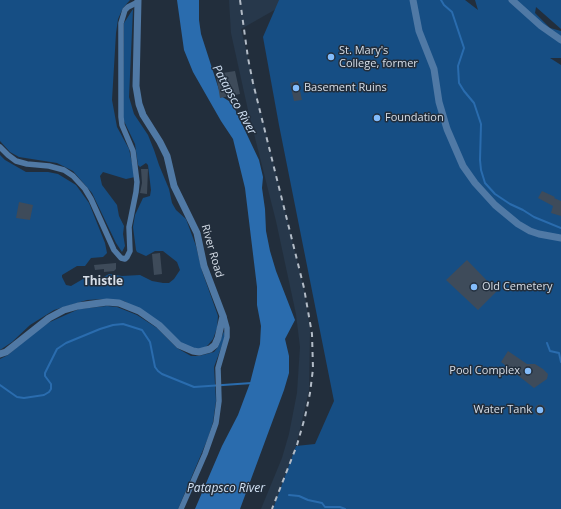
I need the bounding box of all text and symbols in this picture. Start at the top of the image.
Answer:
place label: St. Mary's College, former [339,44,418,70]
marker: St. Mary's College, former [326,52,336,62]
water label: Patapsco River [209,62,259,138]
place label: Basement Ruins [304,81,387,95]
marker: Basement Ruins [291,83,301,93]
place label: Foundation [385,111,444,125]
marker: Foundation [372,113,382,123]
street label: River Road [198,223,226,279]
district label: Thistle [83,275,123,289]
place label: Old Cemetery [482,280,552,294]
marker: Old Cemetery [469,282,479,292]
place label: Pool Complex [449,364,520,378]
marker: Pool Complex [523,366,533,376]
place label: Water Tank [474,403,532,417]
marker: Water Tank [535,405,545,415]
water label: Patapsco River [187,482,265,496]

